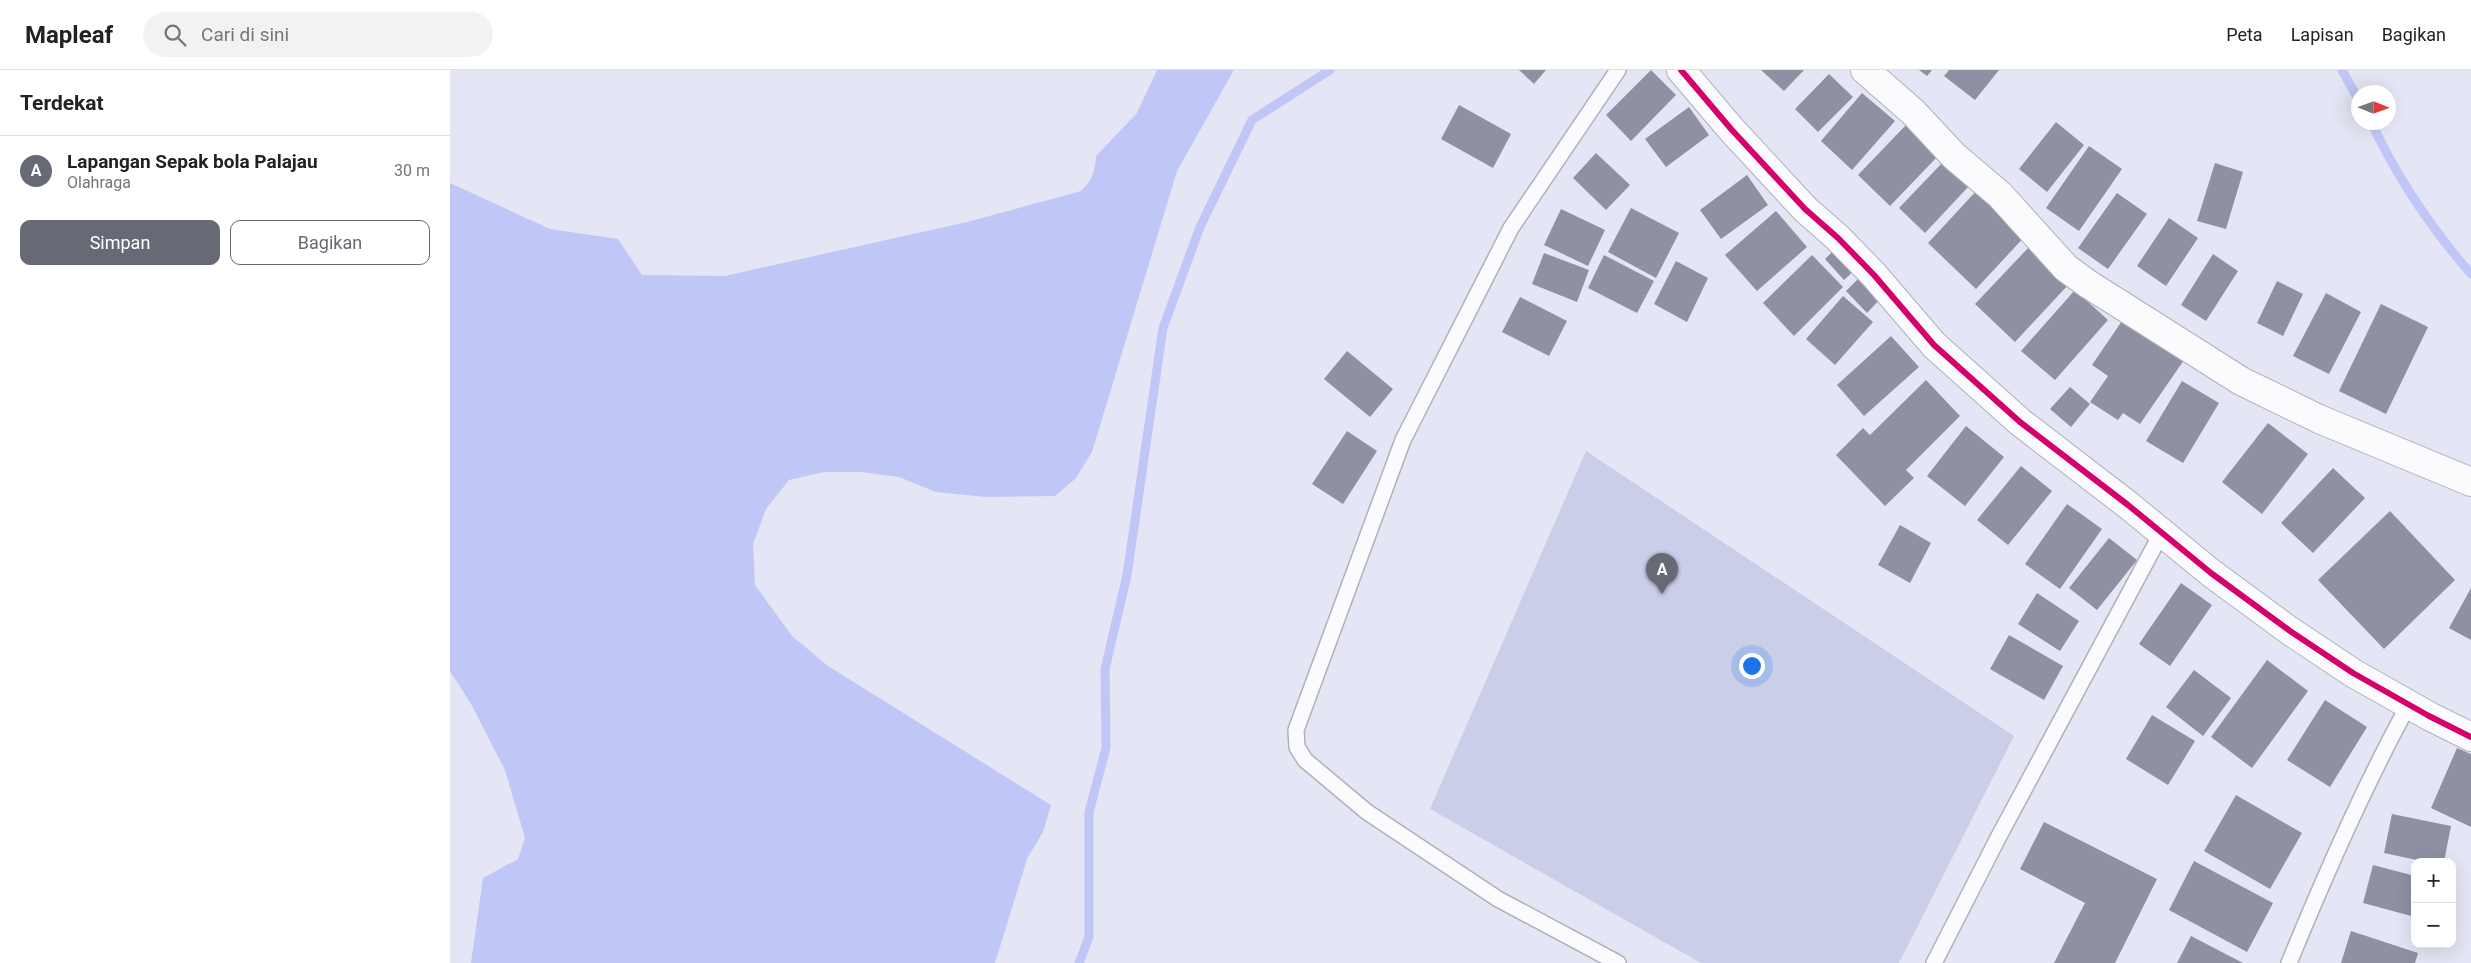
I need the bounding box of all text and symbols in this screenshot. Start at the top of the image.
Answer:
search box [143,12,493,57]
text: Mapleaf [25,21,113,49]
icon: search [161,21,189,49]
text: Cari di sini [201,23,289,46]
text: Peta [2226,24,2263,45]
text: Lapisan [2291,24,2354,45]
text: Bagikan [2382,24,2446,45]
north arrow [2351,85,2396,130]
text: Terdekat [20,91,104,115]
text: Lapangan Sepak bola Palajau [67,150,318,173]
text: A [31,161,41,180]
text: 30 m [394,161,430,180]
text: Olahraga [67,173,131,192]
button: Simpan [20,220,220,265]
button: Bagikan [230,220,430,265]
pin: A [1646,553,1678,594]
your location [1739,653,1765,679]
map controls [2411,858,2456,948]
button: + [2411,858,2456,903]
button: − [2411,903,2456,948]

